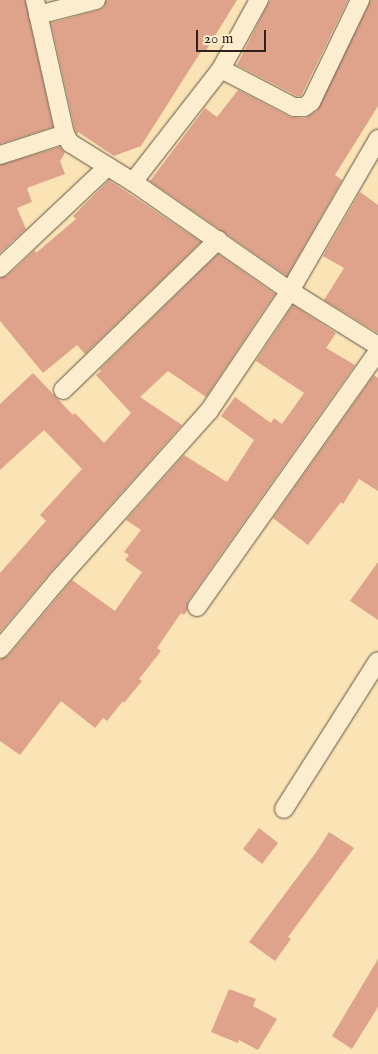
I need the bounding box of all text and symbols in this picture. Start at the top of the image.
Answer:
scale bar [198,20,268,52]
text: 20 m [204,29,233,48]

